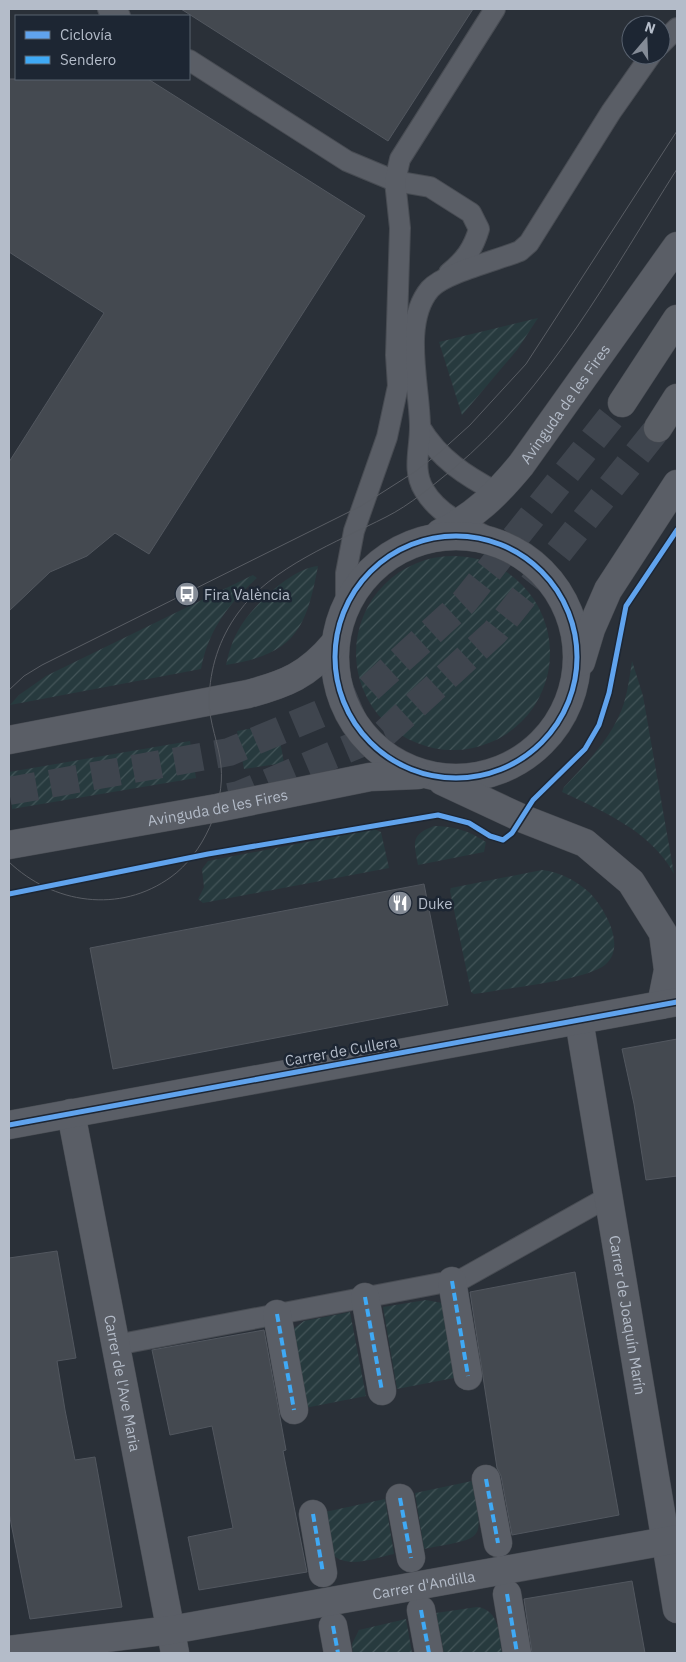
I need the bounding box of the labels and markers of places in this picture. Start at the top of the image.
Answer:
bus stop icon: Fira València [174,581,200,607]
place label: Fira València [204,585,290,604]
restaurant icon: Duke [387,890,413,916]
place label: Duke [418,894,452,913]

